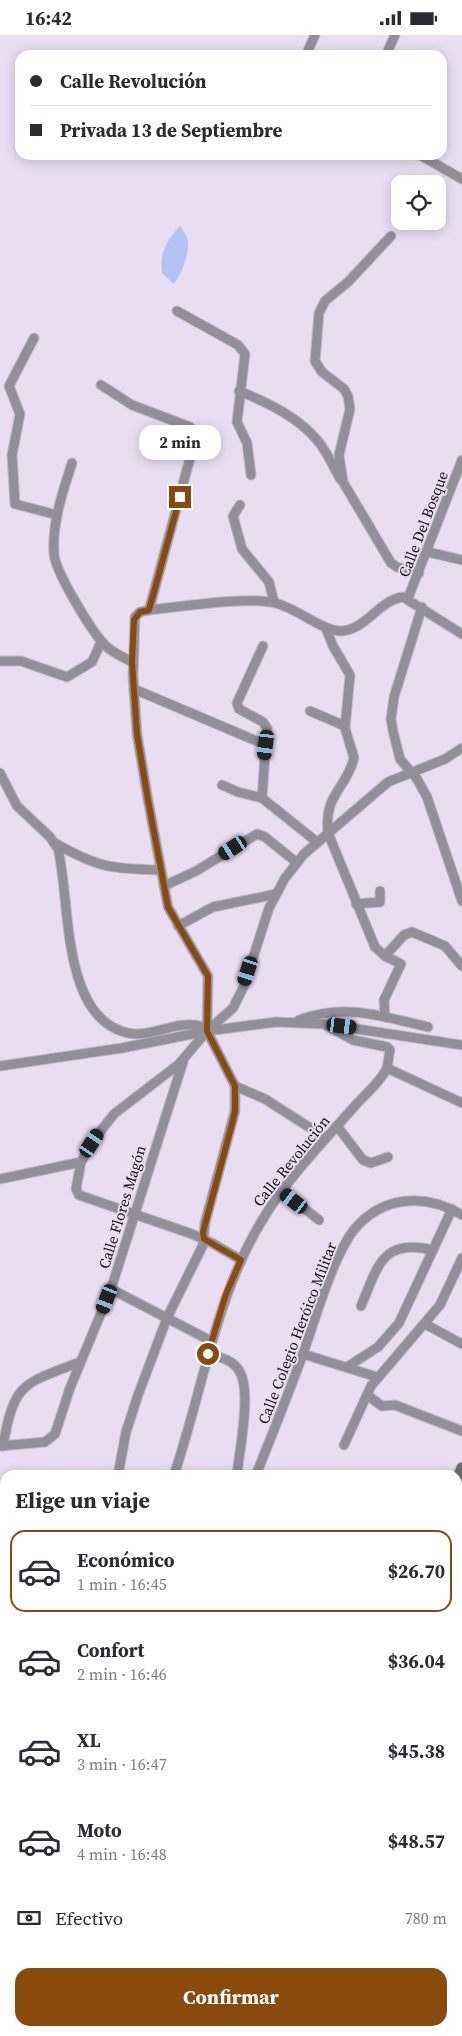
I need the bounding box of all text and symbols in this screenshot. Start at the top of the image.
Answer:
text: 16:42 [25,5,72,31]
text: Calle Revolución [60,68,207,94]
text: Privada 13 de Septiembre [60,117,283,143]
map controls [391,175,446,230]
button: locate [391,175,446,230]
callout: 2 min [139,425,221,459]
text: 2 min [159,431,201,453]
street label: Calle Del Bosque [393,468,453,580]
route end [169,486,191,508]
car [256,729,275,761]
car [216,834,249,862]
car [236,954,259,988]
car [326,1017,357,1035]
street label: Calle Revolución [248,1111,334,1211]
car [77,1126,106,1160]
street label: Calle Flores Magón [93,1143,151,1271]
car [277,1186,310,1216]
street label: Calle Colegio Heróico Militar [252,1238,342,1427]
car [94,1282,119,1316]
route start [197,1343,219,1365]
text: Elige un viaje [15,1485,150,1515]
text: Económico [77,1547,175,1573]
icon: car [17,1549,62,1594]
text: $26.70 [388,1558,445,1584]
text: 1 min · 16:45 [77,1573,167,1595]
text: Confort [77,1637,144,1663]
icon: car [17,1639,62,1684]
text: $36.04 [388,1648,445,1674]
text: 2 min · 16:46 [77,1663,167,1685]
text: XL [77,1727,100,1753]
icon: car [17,1729,62,1774]
text: $45.38 [388,1738,445,1764]
text: 3 min · 16:47 [77,1753,167,1775]
text: Moto [77,1817,122,1843]
icon: car [17,1819,62,1864]
text: $48.57 [388,1828,445,1854]
text: 4 min · 16:48 [77,1843,167,1865]
icon: cash [15,1904,43,1932]
text: Efectivo [55,1905,123,1931]
text: 780 m [405,1907,447,1929]
button: Confirmar [15,1968,447,2026]

